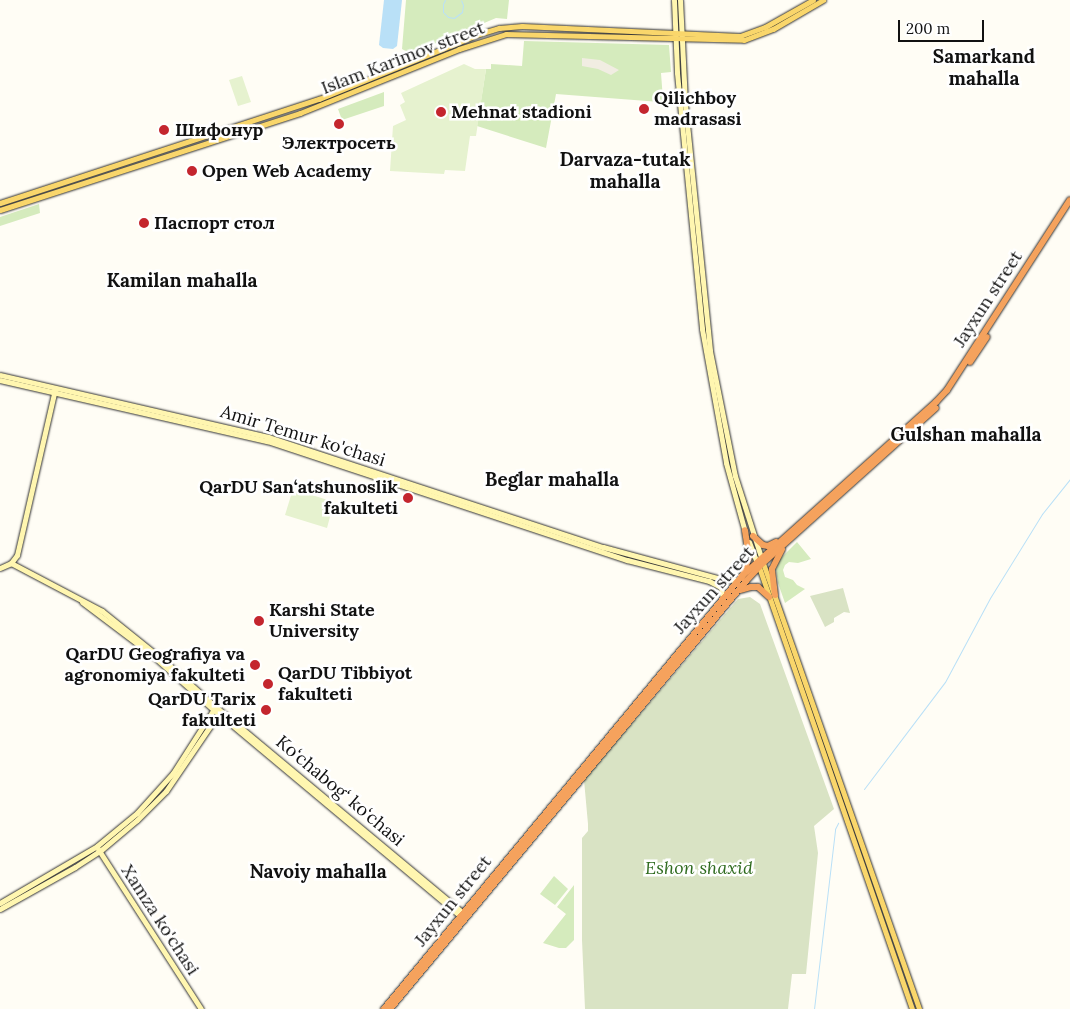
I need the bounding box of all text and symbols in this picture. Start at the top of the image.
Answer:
scale bar [900,10,986,42]
street label: Islam Karimov street [318,17,488,99]
text: 200 m [906,19,950,38]
district label: Samarkand mahalla [933,46,1035,90]
place label: Qilichboy madrasasi [654,88,741,130]
place label: Mehnat stadioni [451,101,592,123]
marker: Qilichboy madrasasi [638,103,650,115]
marker: Mehnat stadioni [435,106,447,118]
marker: Электросеть [333,118,345,130]
place label: Шифонур [175,119,263,141]
marker: Шифонур [157,123,171,137]
place label: Электросеть [282,132,396,154]
district label: Darvaza-tutak mahalla [560,149,690,193]
place label: Open Web Academy [202,160,372,182]
marker: Open Web Academy [186,165,198,177]
place label: Паспорт стол [154,212,275,234]
marker: Паспорт стол [138,217,150,229]
street label: Jayxun street [949,247,1027,351]
district label: Kamilan mahalla [106,270,258,292]
street label: Amir Temur ko'chasi [218,401,388,471]
district label: Gulshan mahalla [890,424,1042,446]
district label: Beglar mahalla [485,469,619,491]
place label: QarDU San‘atshunoslik fakulteti [199,477,398,520]
marker: QarDU San‘atshunoslik fakulteti [402,492,414,504]
street label: Jayxun street [669,542,759,638]
place label: Karshi State University [269,600,375,642]
marker: Karshi State University [253,615,265,627]
place label: QarDU Geografiya va agronomiya fakulteti [65,644,245,686]
marker: QarDU Geografiya va agronomiya fakulteti [249,659,261,671]
place label: QarDU Tibbiyot fakulteti [278,663,412,706]
marker: QarDU Tibbiyot fakulteti [262,678,274,690]
place label: QarDU Tarix fakulteti [148,689,256,732]
marker: QarDU Tarix fakulteti [260,704,272,716]
street label: Ko‘chabog‘ ko‘chasi [272,731,408,851]
street label: Jayxun street [410,851,496,951]
park label: Eshon shaxid [645,857,753,879]
street label: Xamza ko'chasi [116,861,204,979]
district label: Navoiy mahalla [249,861,387,883]

